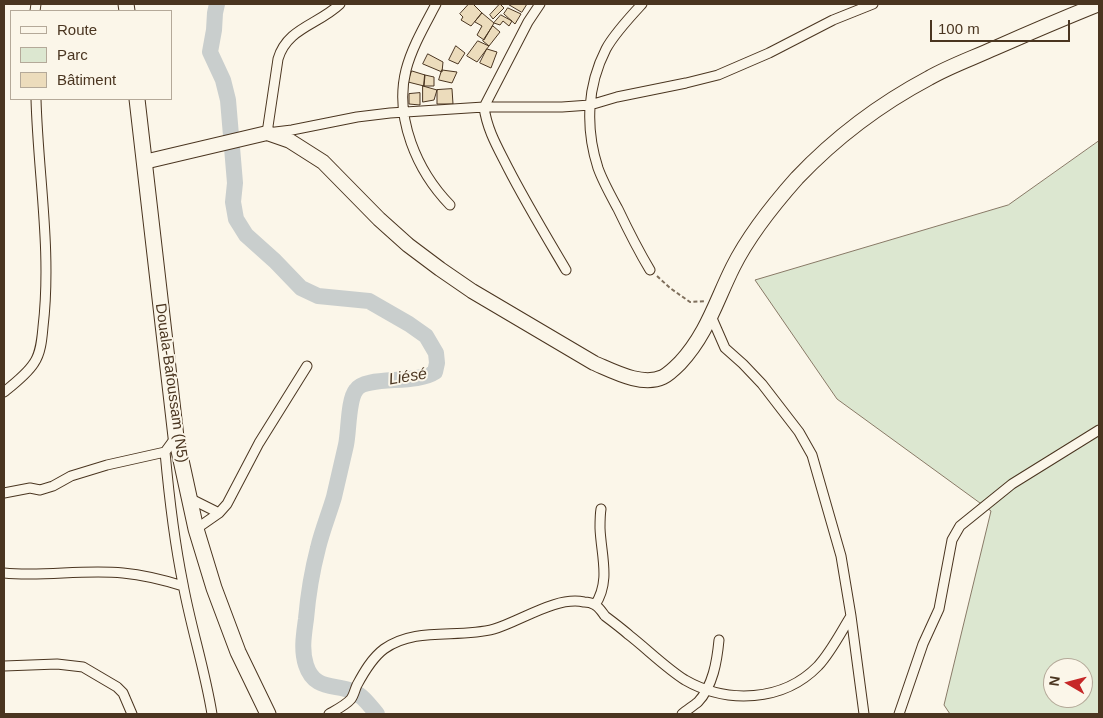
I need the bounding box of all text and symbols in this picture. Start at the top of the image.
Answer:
legend [10,10,172,100]
scale bar [933,10,1073,42]
text: 100 m [938,20,980,37]
text: Route [57,21,97,38]
text: Parc [57,46,88,63]
text: Bâtiment [57,71,116,88]
street label: Douala-Bafoussam (N5) [151,302,191,464]
water label: Liésé [388,365,428,389]
north arrow [1043,658,1093,708]
text: N [1046,675,1063,687]

